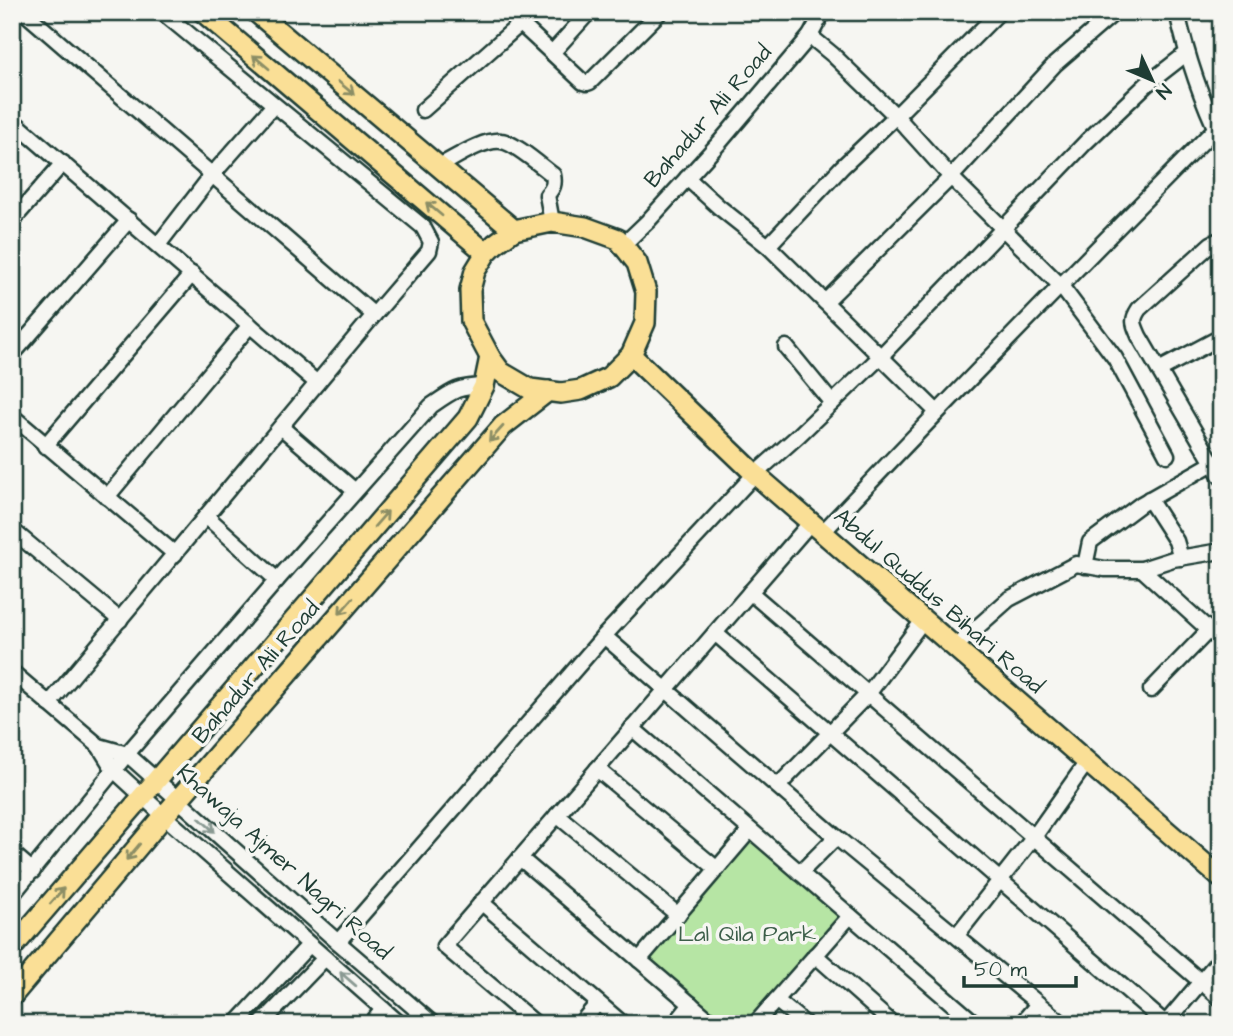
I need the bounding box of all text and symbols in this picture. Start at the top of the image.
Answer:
street label: Bahadur Ali Road [637,37,779,195]
north arrow [1118,46,1188,116]
one-way arrow [252,54,270,70]
text: N [1149,77,1177,104]
one-way arrow [337,80,355,96]
one-way arrow [426,201,444,217]
one-way arrow [488,425,504,443]
street label: Abdul Quddus Bihari Road [827,501,1051,702]
one-way arrow [373,511,389,529]
street label: Bahadur Ali Road [185,593,327,751]
one-way arrow [338,597,354,615]
street label: Khawaja Ajmer Nagri Road [169,757,399,968]
one-way arrow [198,817,216,833]
one-way arrow [125,843,141,861]
one-way arrow [49,887,65,905]
park label: Lal Qila Park [678,918,816,950]
scale bar [964,945,1076,989]
text: 50 m [974,955,1028,984]
one-way arrow [340,971,358,987]

